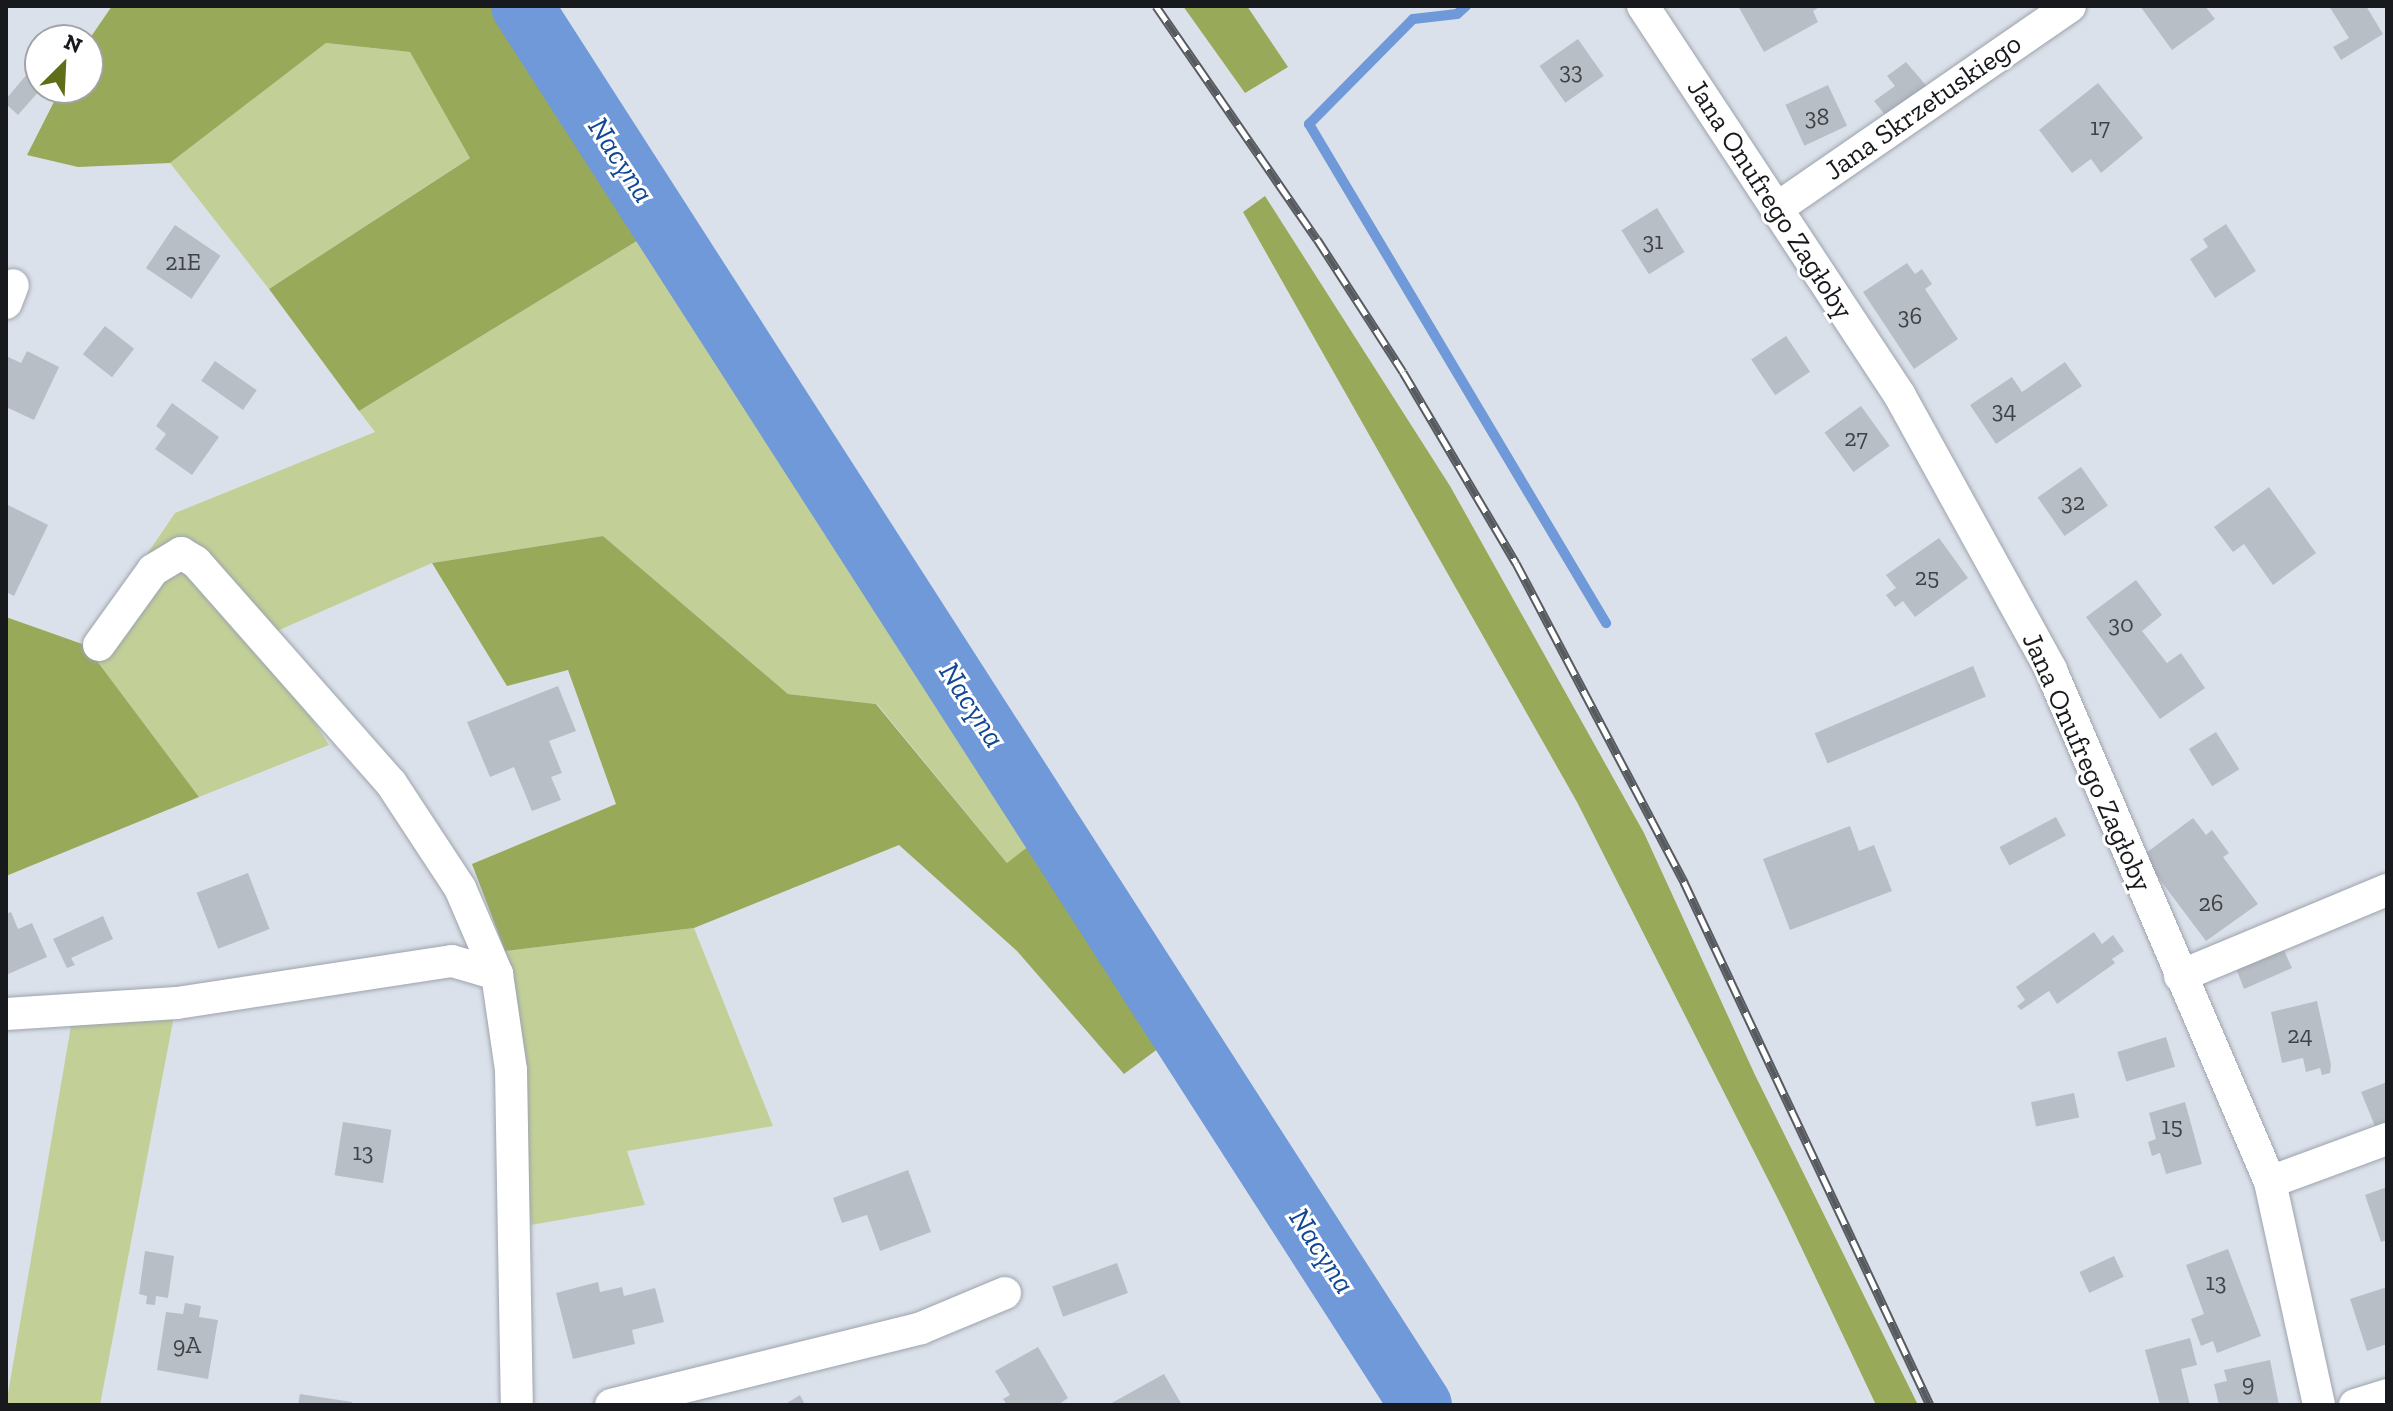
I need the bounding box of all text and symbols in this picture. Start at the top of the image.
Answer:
north arrow [24,24,104,104]
street label: Jana Skrzetuskiego [1818,27,2028,187]
text: N [60,28,86,59]
house number: 33 [1559,57,1583,85]
street label: Jana Onufrego Zagłoby [1680,73,1860,325]
house number: 38 [1805,103,1829,131]
water label: Nacyna [580,111,662,209]
house number: 17 [2090,113,2110,141]
house number: 31 [1643,227,1663,255]
house number: 21E [165,248,201,276]
house number: 36 [1898,302,1922,330]
house number: 34 [1992,396,2016,424]
house number: 27 [1844,424,1868,452]
house number: 32 [2061,488,2085,516]
house number: 25 [1915,563,1939,591]
house number: 30 [2108,610,2134,638]
street label: Jana Onufrego Zagłoby [2015,628,2159,896]
water label: Nacyna [931,656,1013,754]
house number: 26 [2198,889,2224,917]
house number: 24 [2287,1021,2313,1049]
house number: 15 [2161,1112,2183,1140]
house number: 13 [353,1138,373,1166]
water label: Nacyna [1281,1202,1363,1300]
house number: 13 [2206,1268,2226,1296]
house number: 9A [173,1331,201,1359]
house number: 9 [2242,1369,2254,1397]

